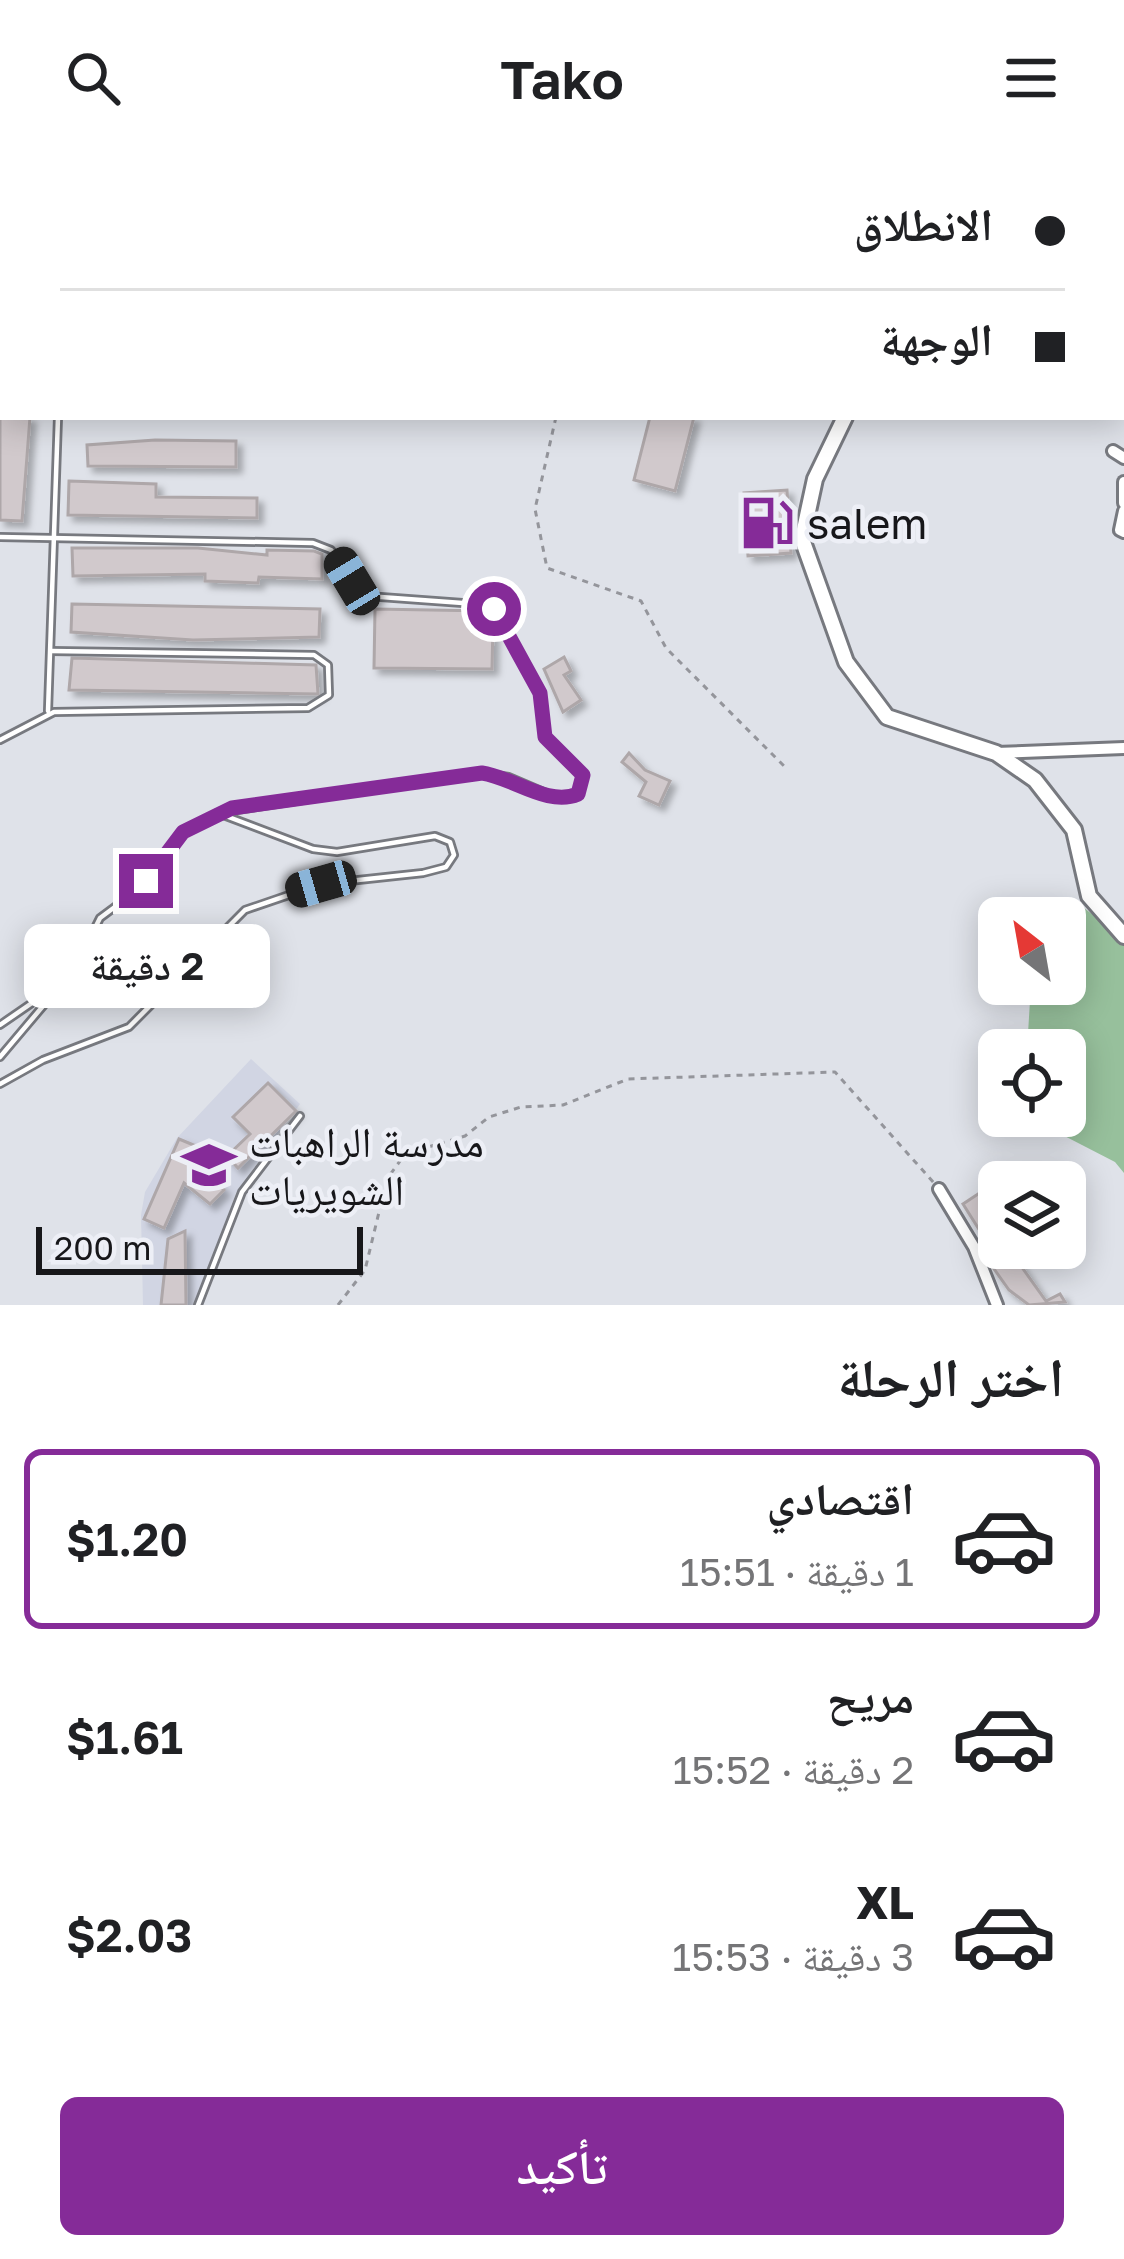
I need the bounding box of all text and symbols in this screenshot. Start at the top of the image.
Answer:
icon: search [60,45,126,111]
icon: menu [998,45,1064,111]
text: Tako [500,46,624,111]
text: الانطلاق [854,197,993,251]
text: الوجهة [880,312,993,366]
fuel station icon: salem [738,494,796,552]
place label: salem [807,498,928,548]
car [318,541,386,621]
route start [467,582,521,636]
route end [119,854,173,908]
car [281,857,361,911]
north arrow [978,897,1086,1005]
map controls [978,897,1086,1269]
callout: 2 دقيقة [23,923,269,1007]
text: 2 دقيقة [90,942,204,989]
button: locate [978,1029,1086,1137]
place label: مدرسة الراهبات الشويريات [249,1116,484,1214]
school or university icon: مدرسة الراهبات الشويريات [180,1136,238,1194]
button: layers [978,1161,1086,1269]
scale bar [36,1221,363,1274]
text: 200 m [54,1228,152,1267]
text: اختر الرحلة [838,1344,1064,1409]
text: اقتصادي [767,1471,914,1525]
icon: car [950,1485,1058,1593]
text: $1.20 [66,1512,188,1566]
text: 1 دقيقة · 15:51 [680,1548,914,1595]
text: مريح [827,1669,914,1723]
icon: car [950,1683,1058,1791]
text: $1.61 [66,1710,183,1764]
text: 2 دقيقة · 15:52 [673,1746,914,1793]
text: XL [856,1875,914,1929]
icon: car [950,1881,1058,1989]
text: $2.03 [66,1908,193,1962]
text: 3 دقيقة · 15:53 [672,1933,914,1980]
button: تأكيد [60,2097,1064,2235]

